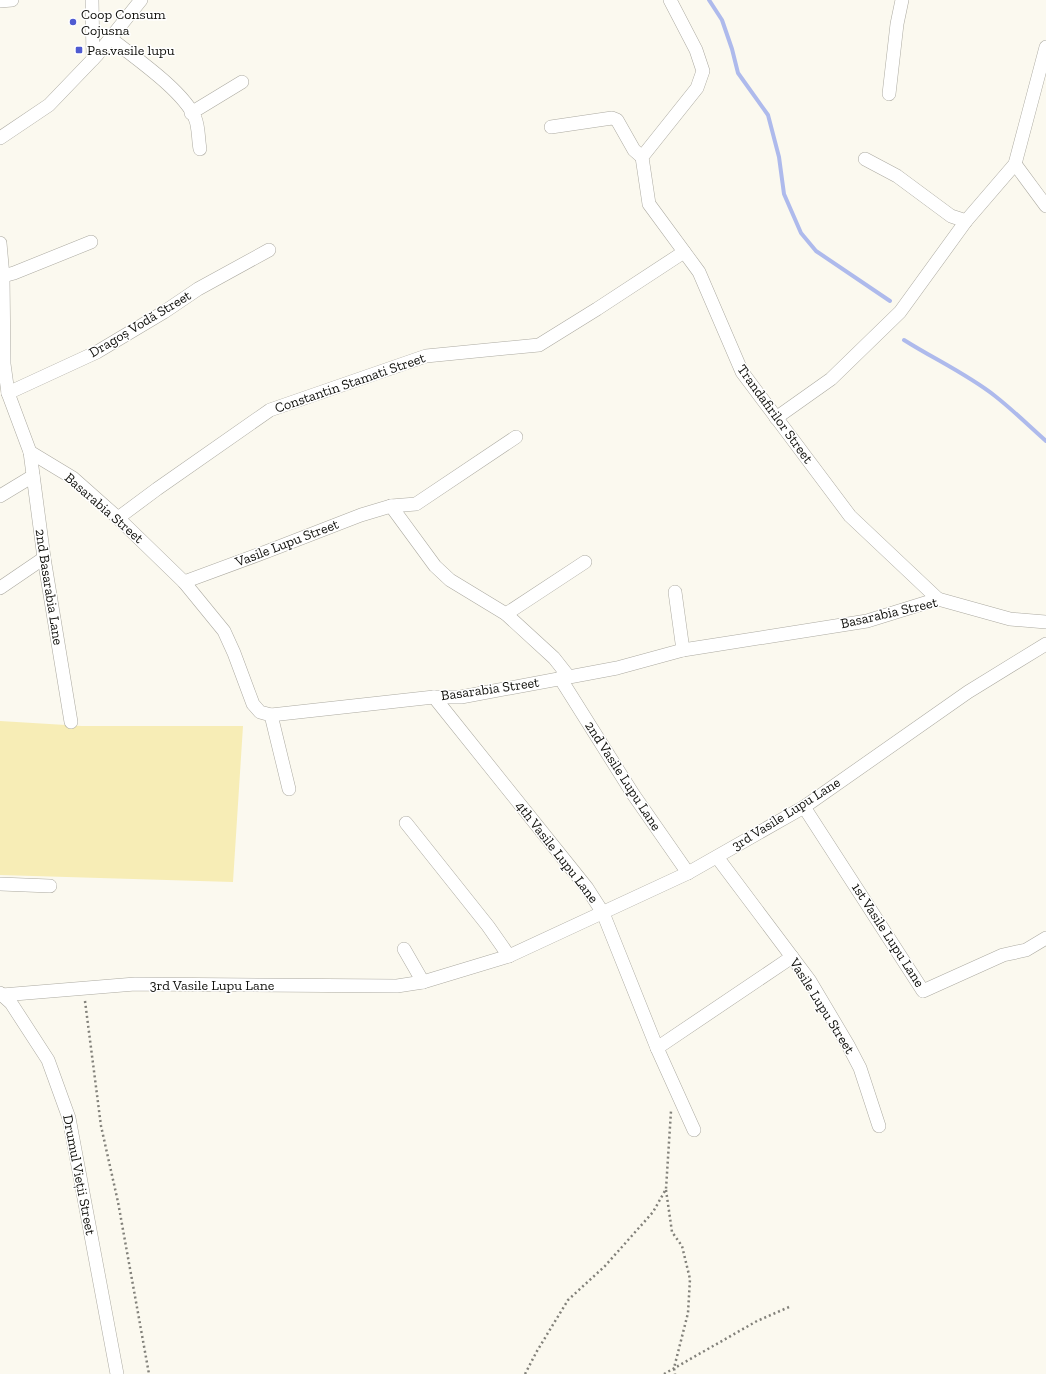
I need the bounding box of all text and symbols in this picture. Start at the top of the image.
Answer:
place label: Coop Consum Cojusna [81,6,166,39]
marker: Coop Consum Cojusna [68,17,78,27]
place label: Pas.vasile lupu [87,42,175,59]
marker: Pas.vasile lupu [74,45,84,55]
street label: Dragoș Vodă Street [86,286,195,361]
street label: Constantin Stamati Street [272,349,428,417]
street label: Trandafirilor Street [733,361,817,467]
street label: Basarabia Street [61,469,148,547]
street label: Vasile Lupu Street [232,515,342,571]
street label: 2nd Basarabia Lane [31,528,67,647]
street label: Basarabia Street [839,593,940,632]
street label: Basarabia Street [440,674,541,704]
street label: 2nd Vasile Lupu Lane [581,718,665,834]
street label: 3rd Vasile Lupu Lane [729,774,844,854]
street label: 4th Vasile Lupu Lane [512,798,602,907]
street label: 1st Vasile Lupu Lane [848,880,928,991]
street label: Vasile Lupu Street [785,954,859,1058]
street label: 3rd Vasile Lupu Lane [150,977,275,994]
street label: Drumul Vieții Street [59,1113,99,1237]

